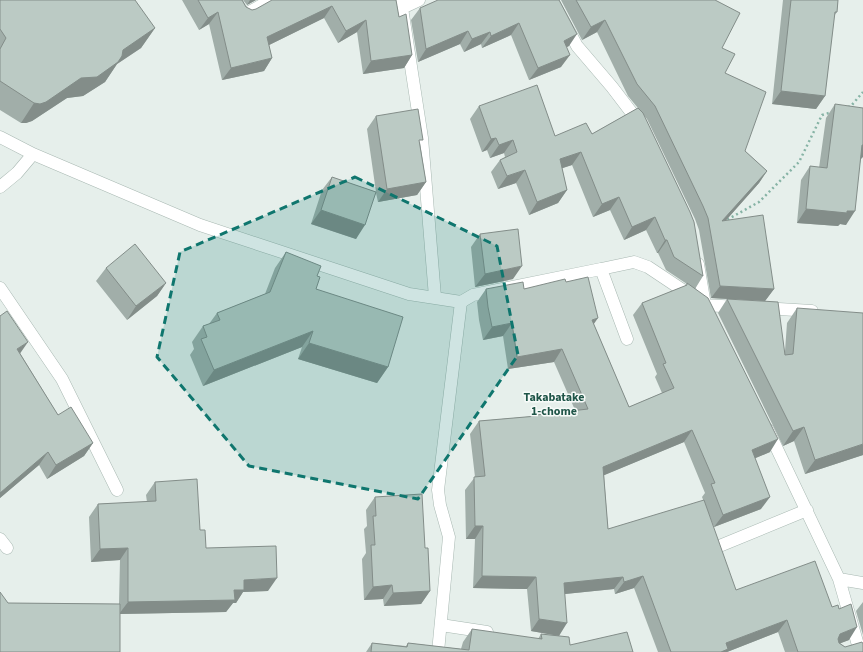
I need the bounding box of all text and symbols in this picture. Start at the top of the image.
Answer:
district label: Takabatake 1-chome [524,389,585,420]

